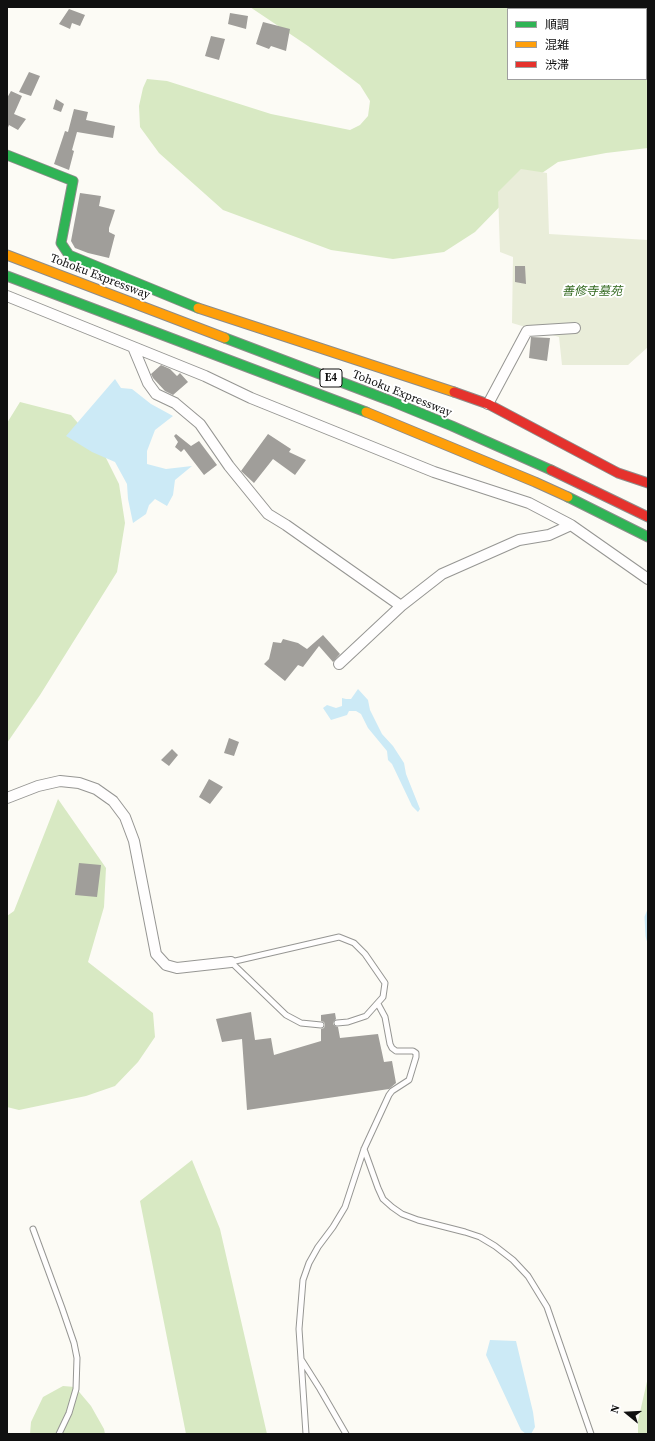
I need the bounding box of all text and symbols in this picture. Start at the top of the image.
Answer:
legend [507,8,647,80]
text: 順調 [545,17,569,33]
text: 混雑 [545,37,569,53]
text: 渋滞 [545,57,569,73]
street label: Tohoku Expressway [48,251,152,303]
park label: 善修寺墓苑 [562,285,622,299]
street label: Tohoku Expressway [350,368,454,420]
road number: E4 [320,369,342,387]
north arrow [607,1393,647,1433]
text: N [607,1403,623,1415]

